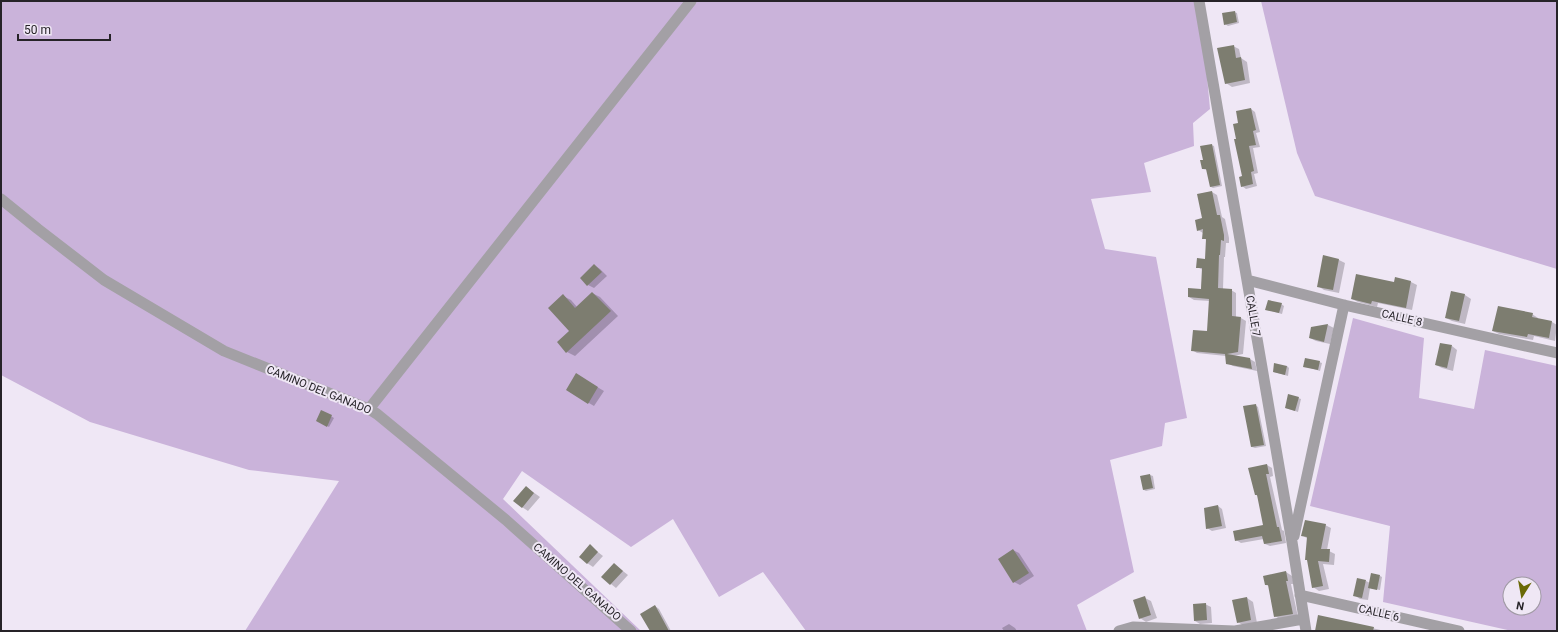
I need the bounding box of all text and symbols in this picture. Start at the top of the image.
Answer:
scale bar [18,16,110,42]
text: 50 m [24,23,51,37]
street label: CALLE 7 [1243,295,1263,337]
street label: CALLE 8 [1380,307,1424,329]
street label: CAMINO DEL GANADO [265,363,373,417]
street label: CAMINO DEL GANADO [531,540,623,624]
north arrow [1502,576,1542,616]
text: N [1515,598,1525,612]
street label: CALLE 6 [1357,602,1401,624]

